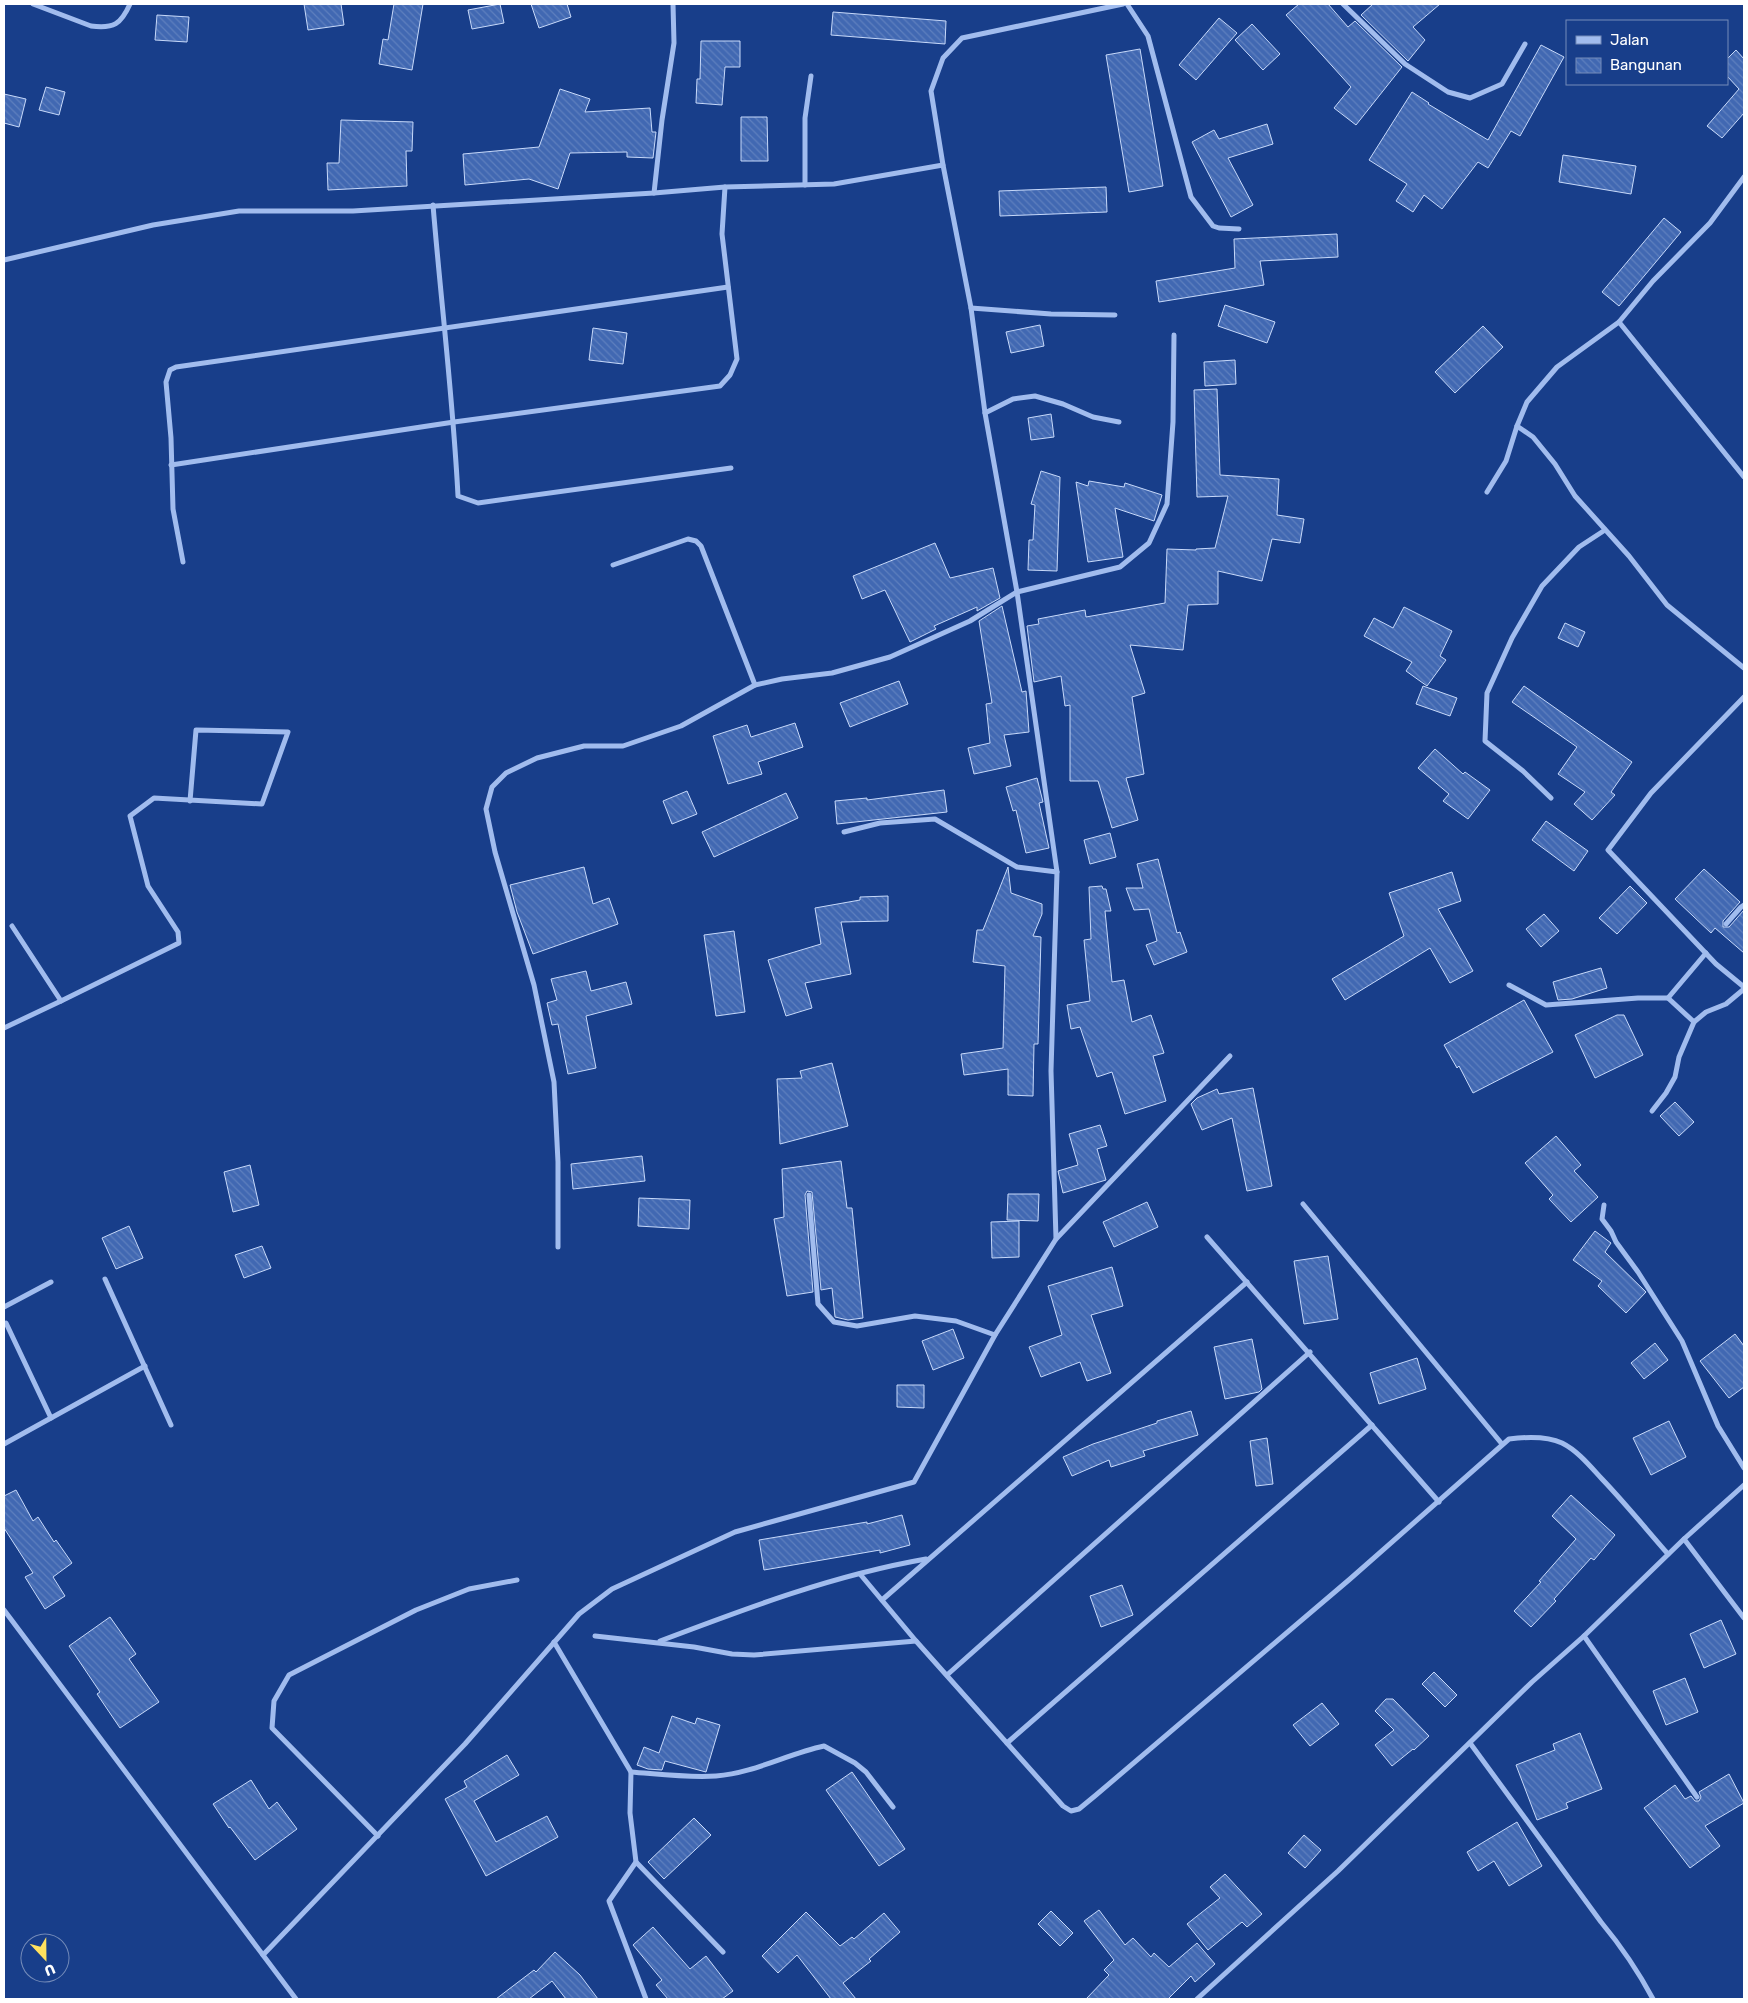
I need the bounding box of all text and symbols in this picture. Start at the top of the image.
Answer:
legend [1566,20,1728,85]
text: Jalan [1610,31,1649,49]
text: Bangunan [1610,56,1682,74]
north arrow [20,1933,70,1983]
text: U [42,1960,58,1979]

